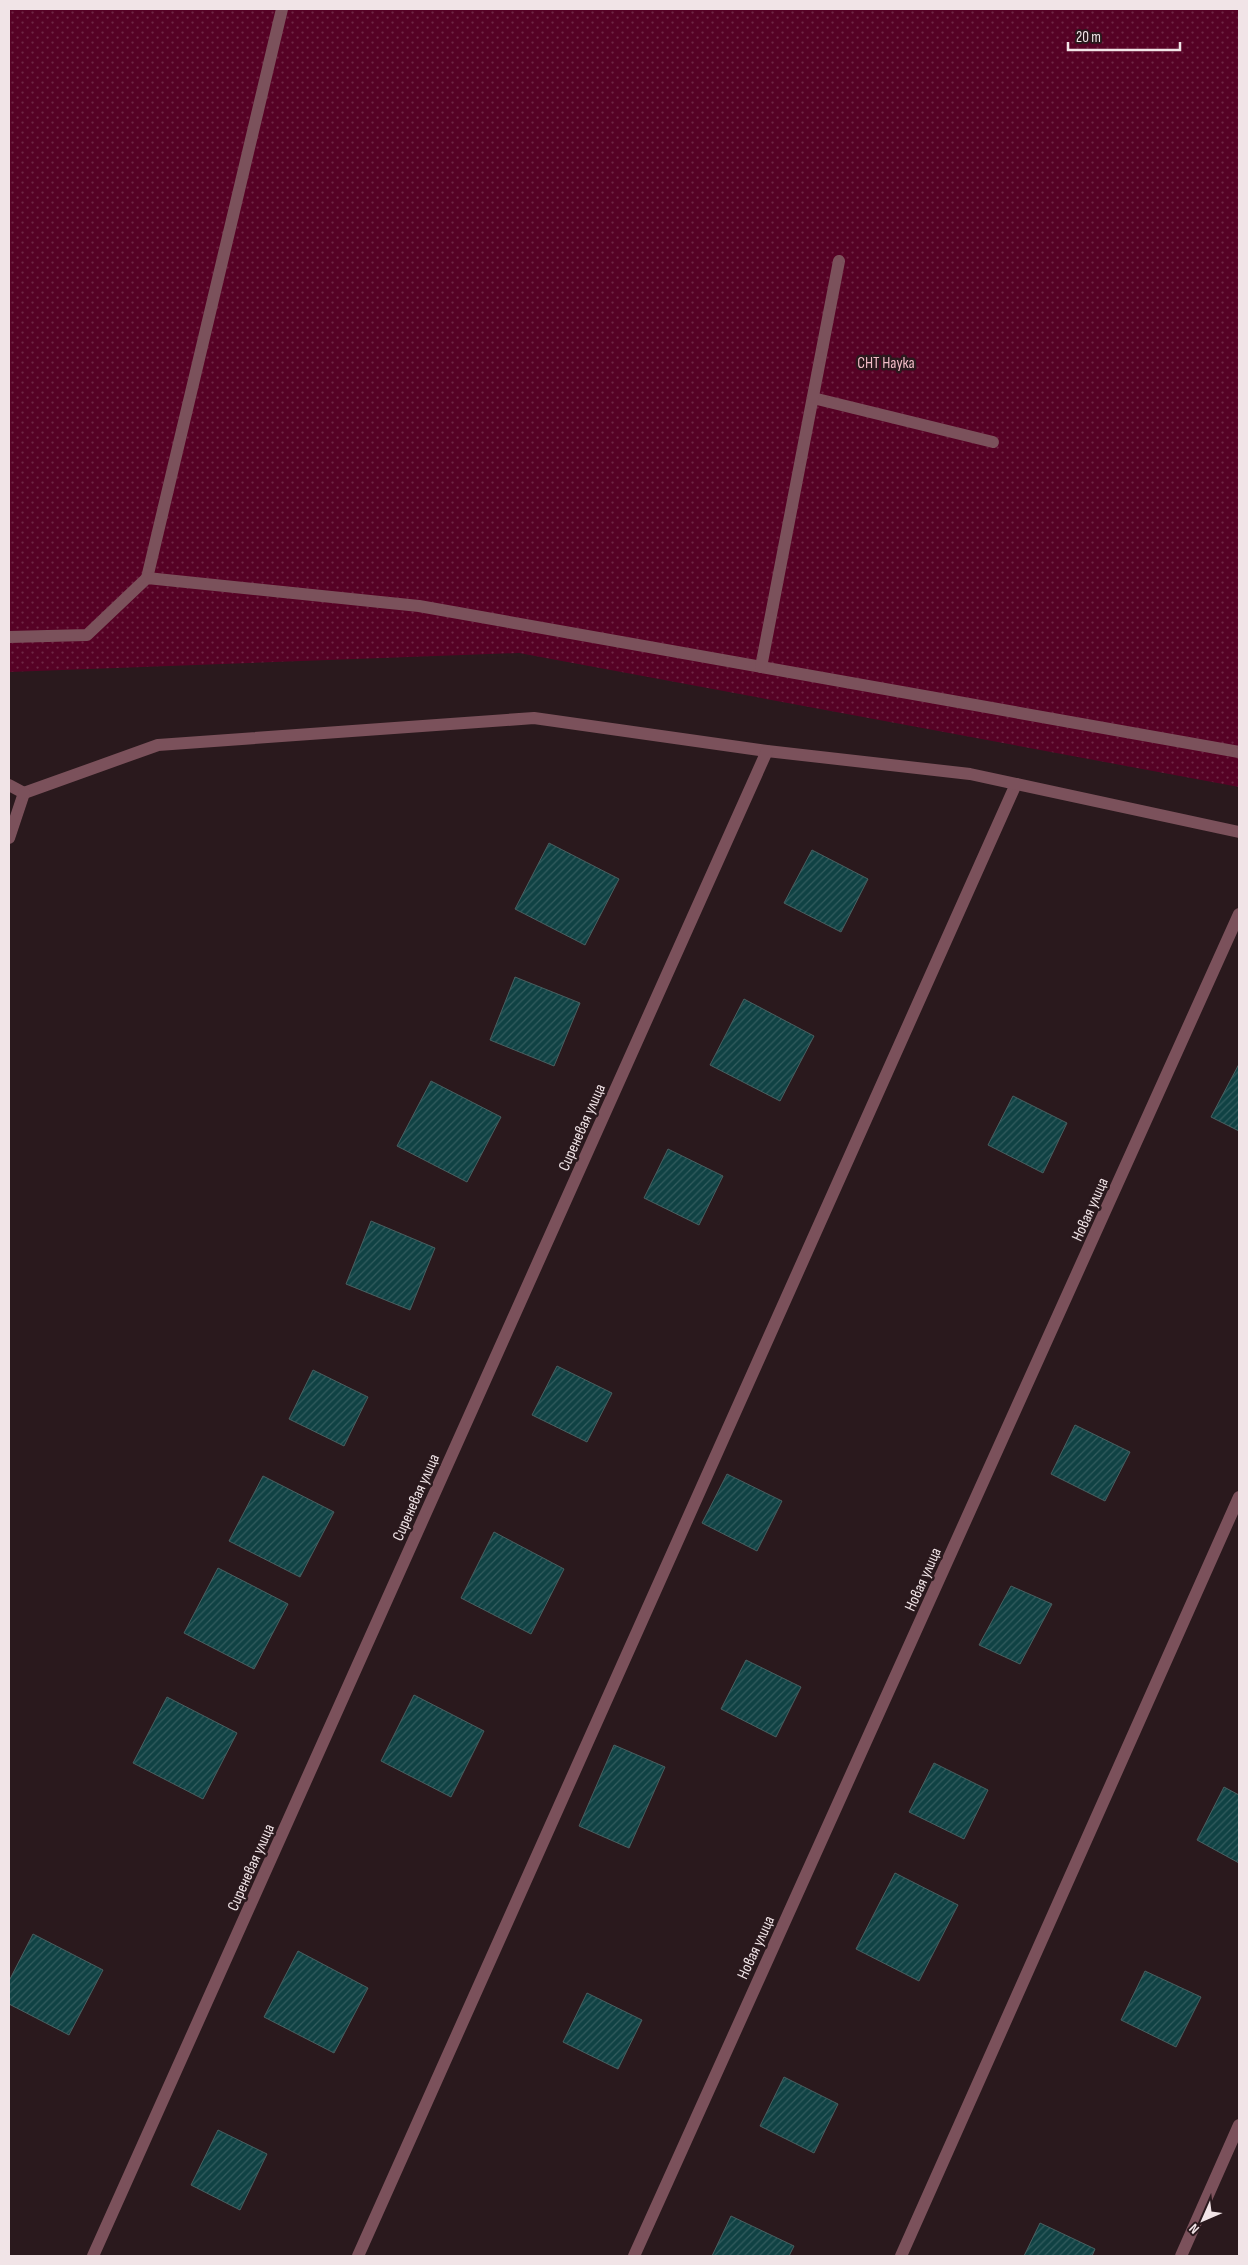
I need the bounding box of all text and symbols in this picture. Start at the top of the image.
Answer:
scale bar [1068,20,1180,52]
text: 20 m [1076,28,1101,47]
park label: СНТ Наука [857,354,915,373]
street label: Сиреневая улица [555,1081,610,1174]
street label: Новая улица [1068,1175,1113,1244]
street label: Сиреневая улица [389,1451,444,1544]
street label: Новая улица [901,1545,946,1614]
street label: Сиреневая улица [224,1821,279,1914]
street label: Новая улица [733,1913,779,1982]
north arrow [1178,2195,1228,2245]
text: N [1186,2220,1203,2237]

